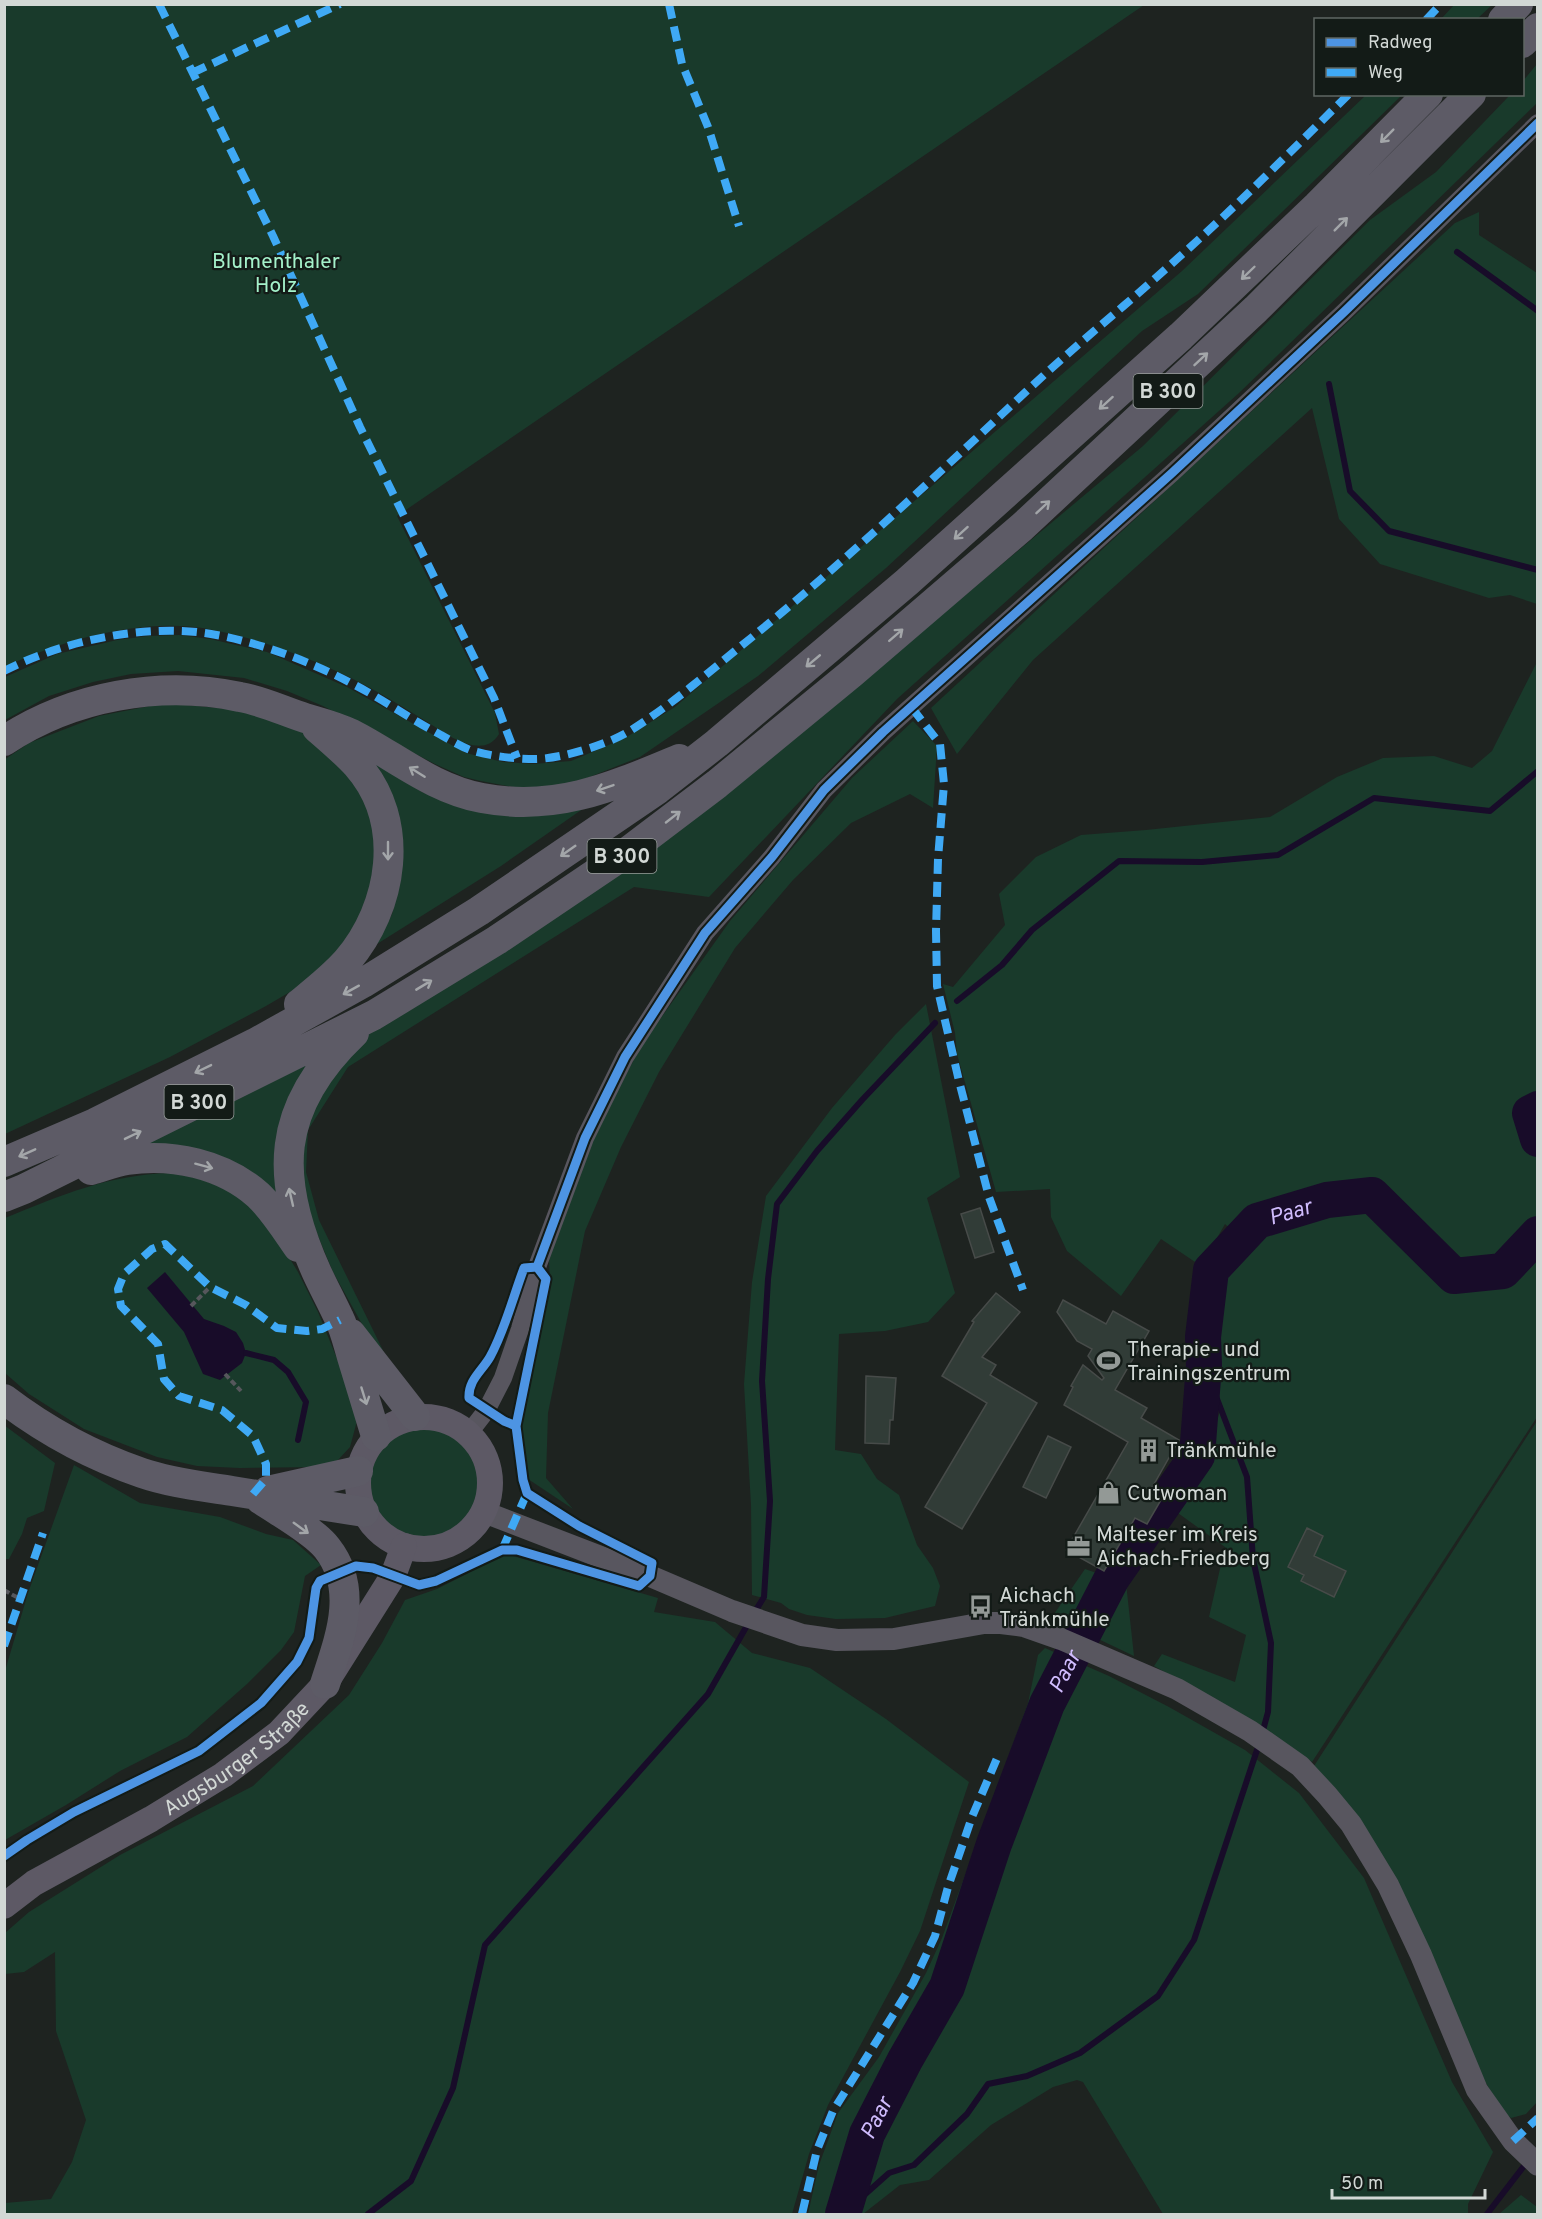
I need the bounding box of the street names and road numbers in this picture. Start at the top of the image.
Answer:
road number: B 300 [1134,374,1202,408]
road number: B 300 [588,839,656,873]
road number: B 300 [164,1085,234,1119]
street label: Augsburger Straße [159,1697,316,1823]

